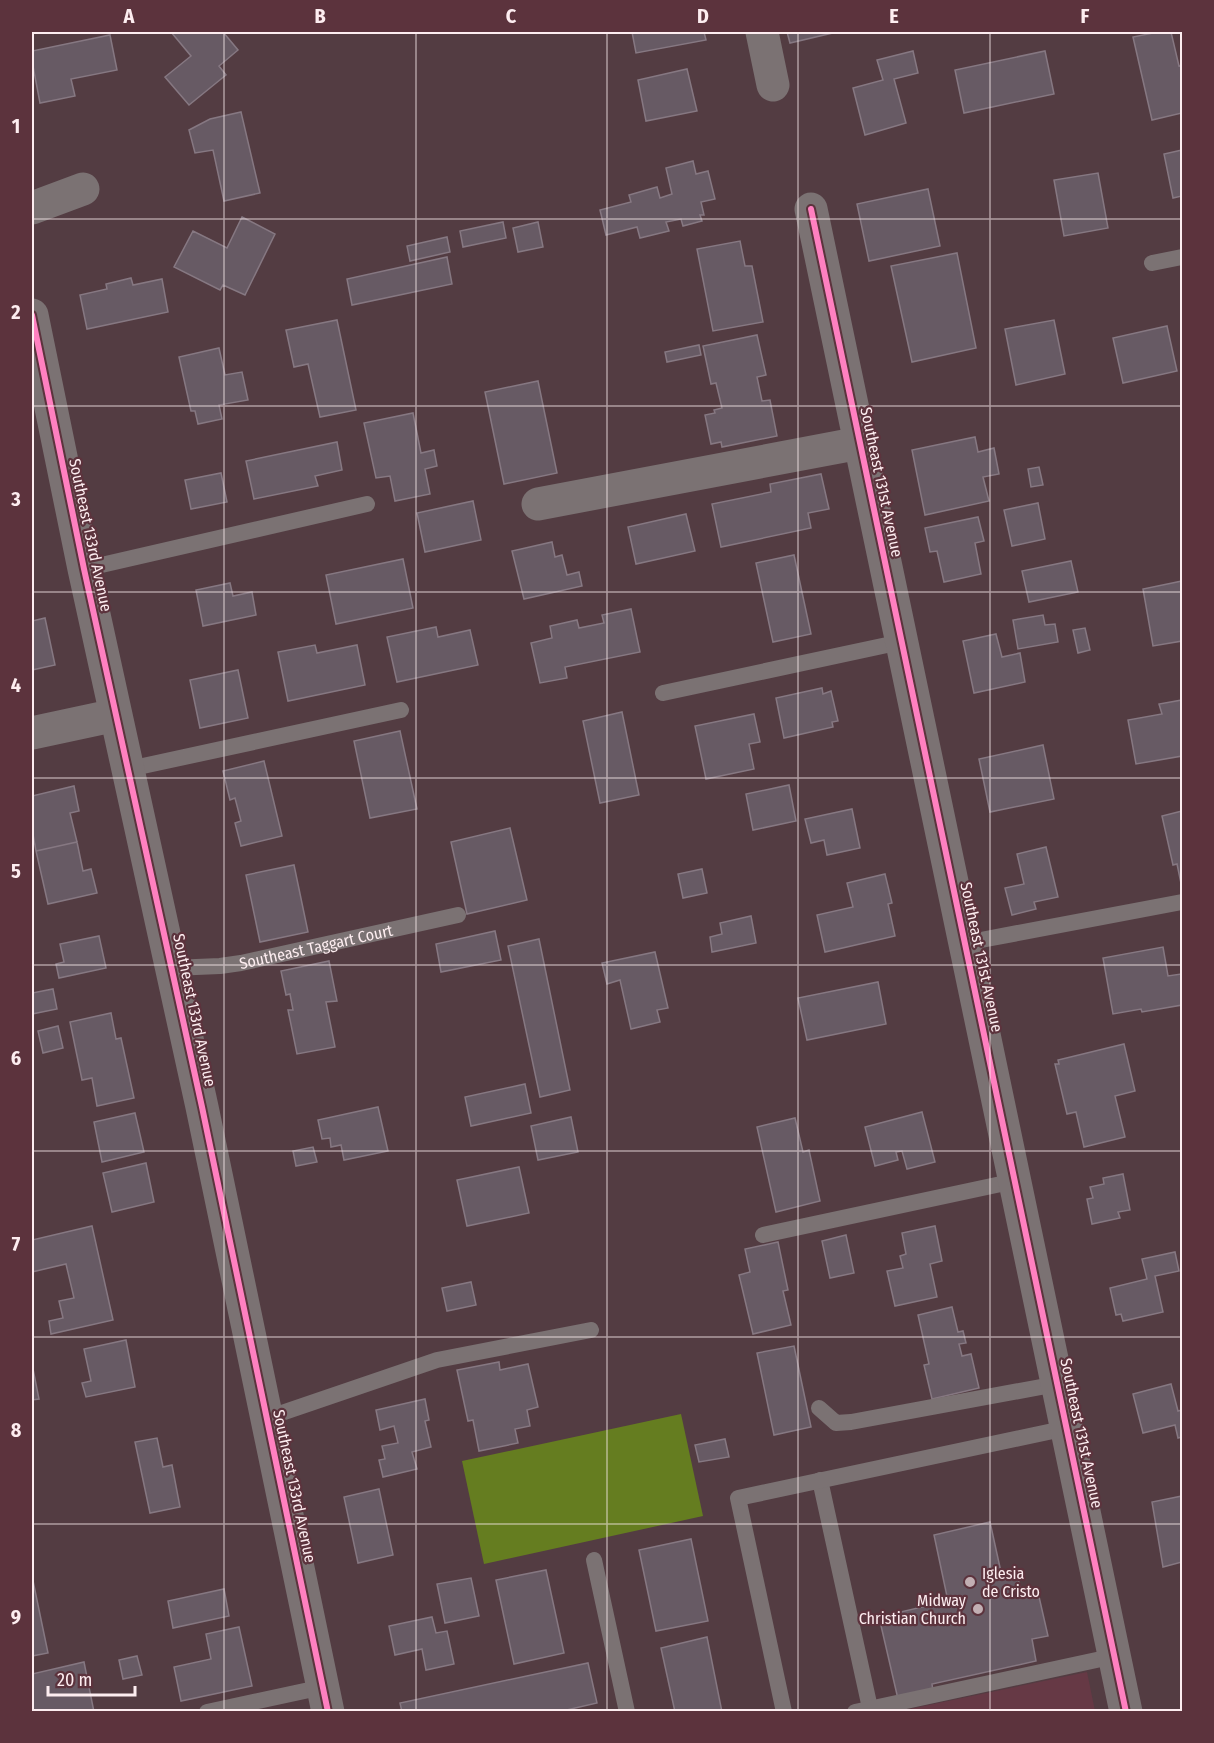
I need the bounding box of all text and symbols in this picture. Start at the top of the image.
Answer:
text: A [123,4,136,28]
text: B [314,4,326,28]
text: C [506,4,517,28]
text: D [697,4,709,28]
text: E [889,4,899,28]
text: F [1081,4,1090,28]
text: 1 [12,114,20,138]
text: 2 [10,300,21,324]
street label: Southeast 131st Avenue [856,405,907,559]
street label: Southeast 133rd Avenue [65,457,116,613]
text: 3 [10,487,21,511]
text: 4 [11,673,21,697]
text: 5 [11,859,21,883]
street label: Southeast 131st Avenue [956,880,1007,1034]
street label: Southeast Taggart Court [238,921,395,973]
street label: Southeast 133rd Avenue [169,932,220,1088]
text: 6 [11,1046,21,1070]
text: 7 [12,1232,21,1256]
street label: Southeast 131st Avenue [1056,1356,1107,1510]
street label: Southeast 133rd Avenue [269,1408,320,1564]
text: 8 [11,1418,22,1442]
place label: Iglesia de Cristo [982,1564,1040,1601]
marker: Iglesia de Cristo [963,1575,977,1589]
place label: Midway Christian Church [859,1591,967,1628]
marker: Midway Christian Church [971,1602,985,1616]
text: 9 [11,1605,21,1629]
scale bar [48,1659,135,1697]
text: 20 m [57,1669,92,1691]

